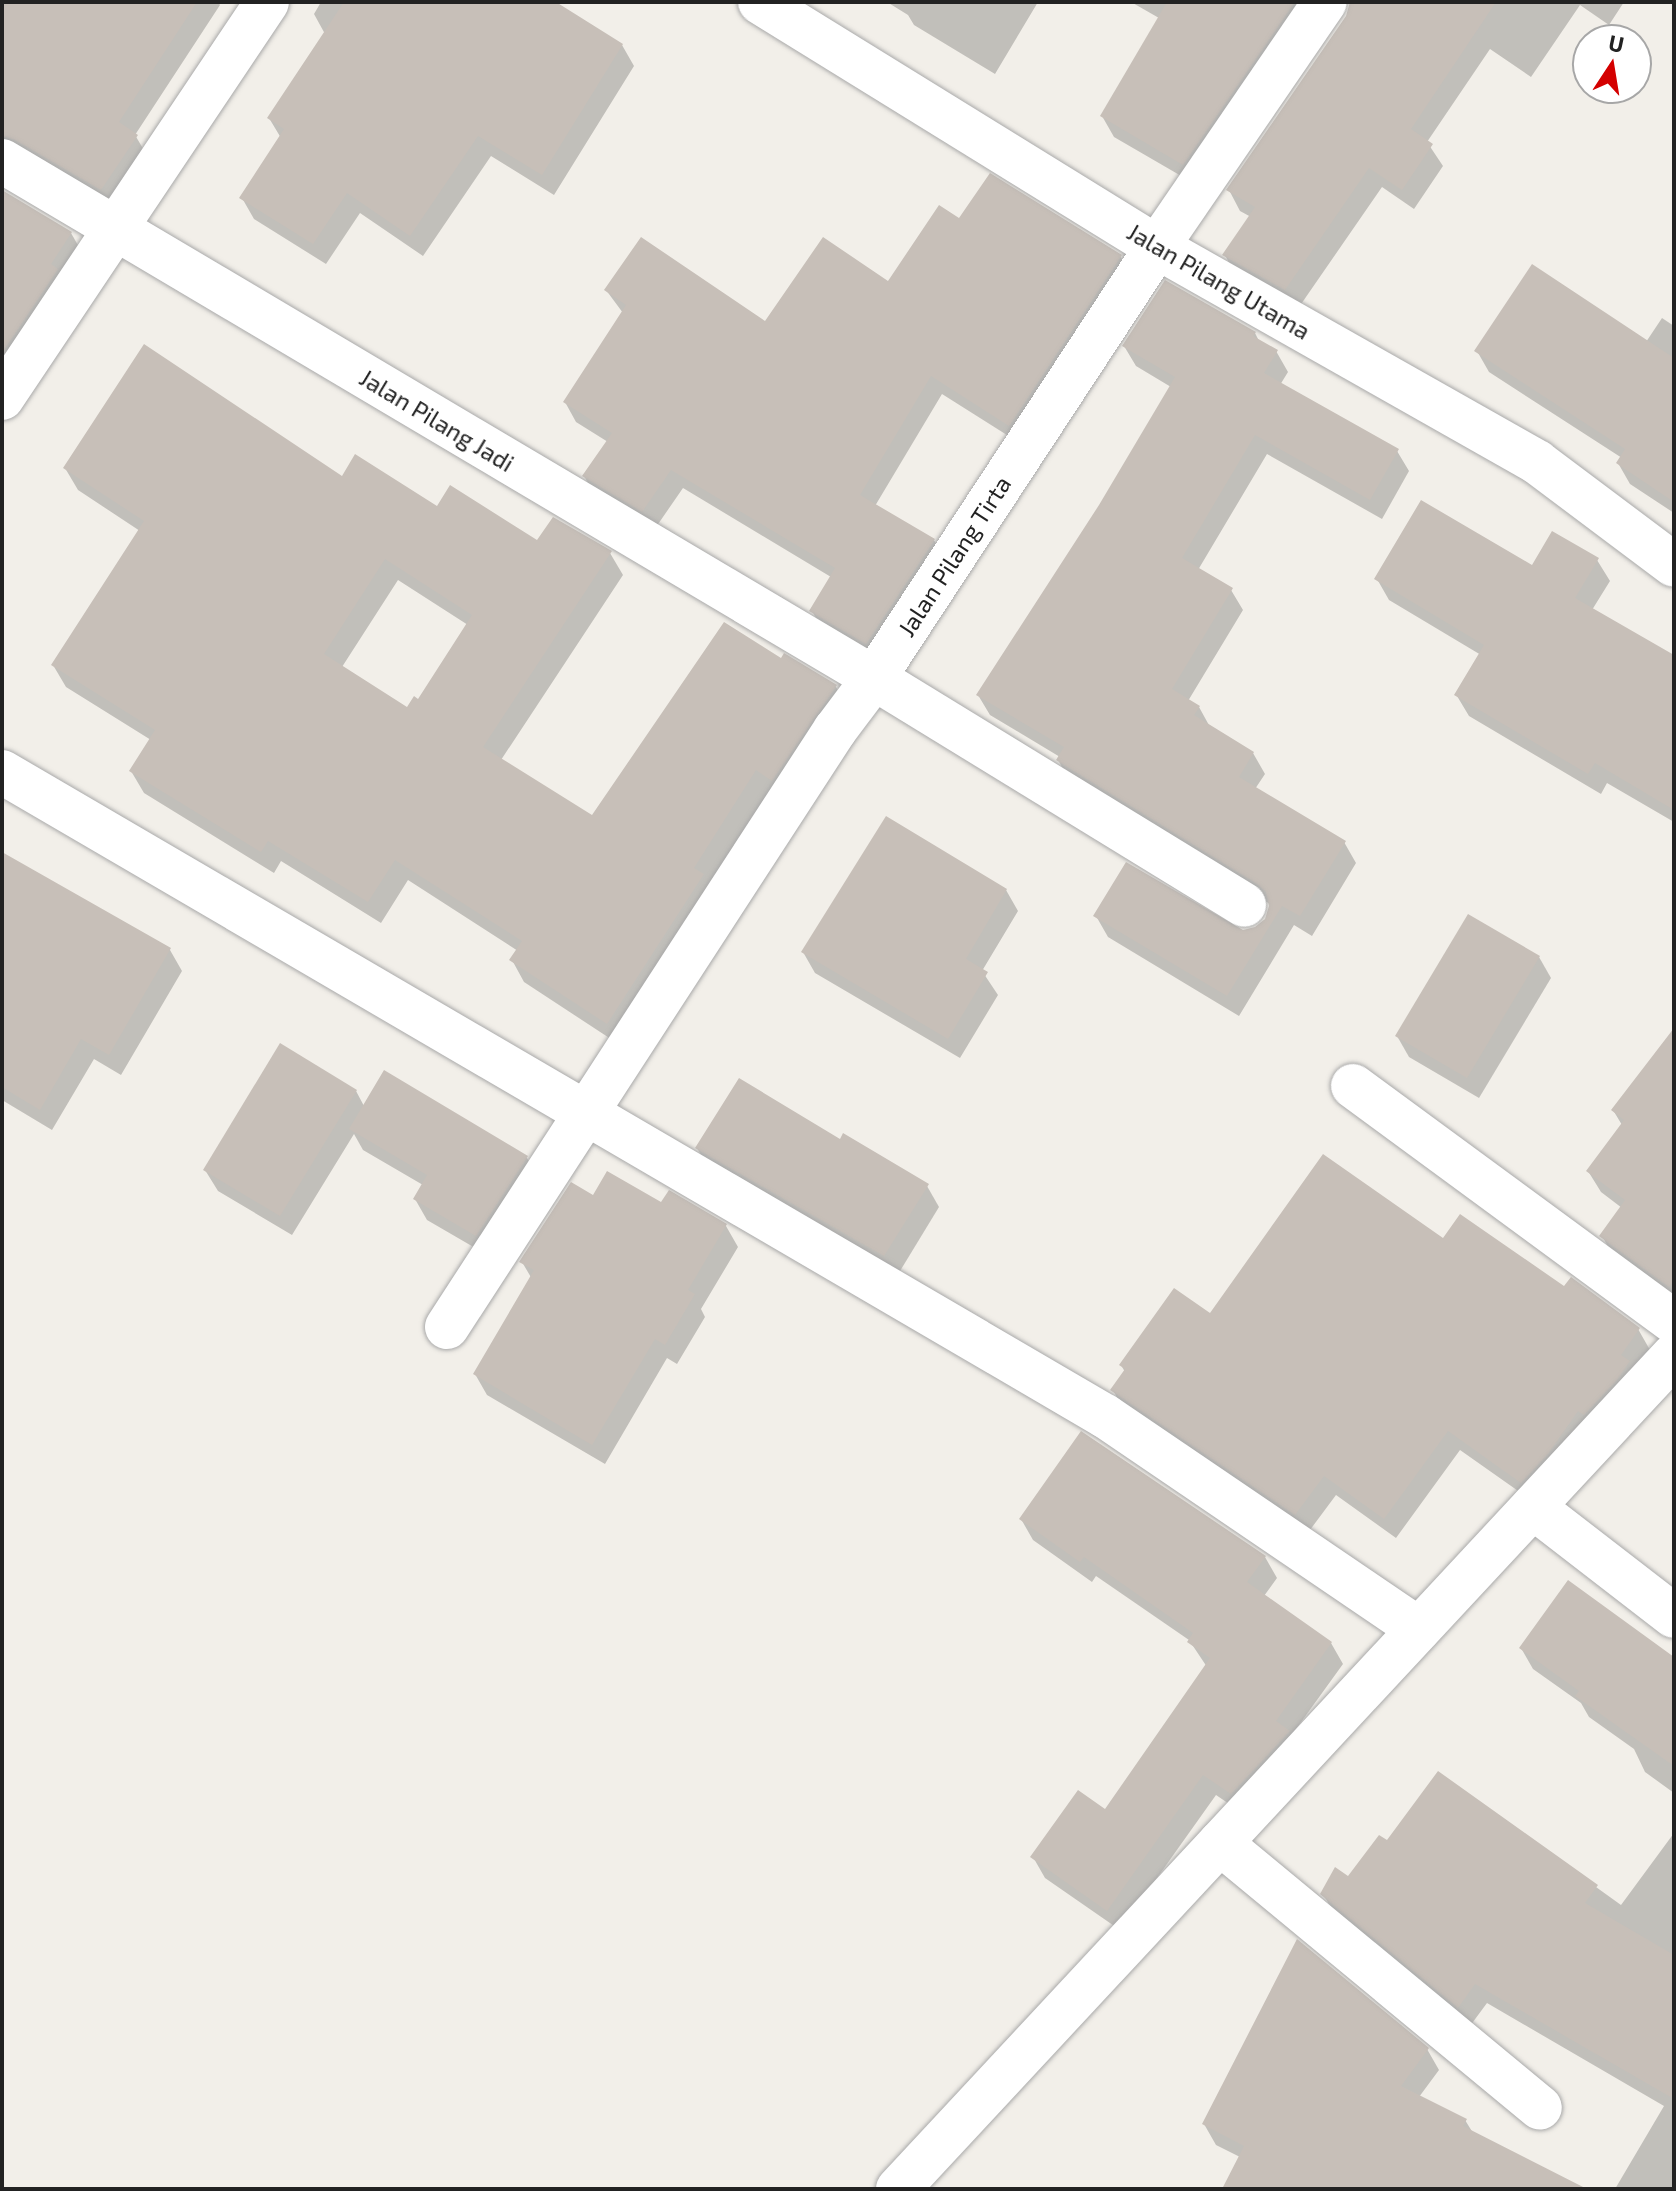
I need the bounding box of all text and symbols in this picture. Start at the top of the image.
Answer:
north arrow [1572,24,1652,104]
text: U [1606,28,1627,57]
street label: Jalan Pilang Utama [1122,217,1316,345]
street label: Jalan Pilang Jadi [355,363,519,477]
street label: Jalan Pilang Tirta [891,470,1017,642]

